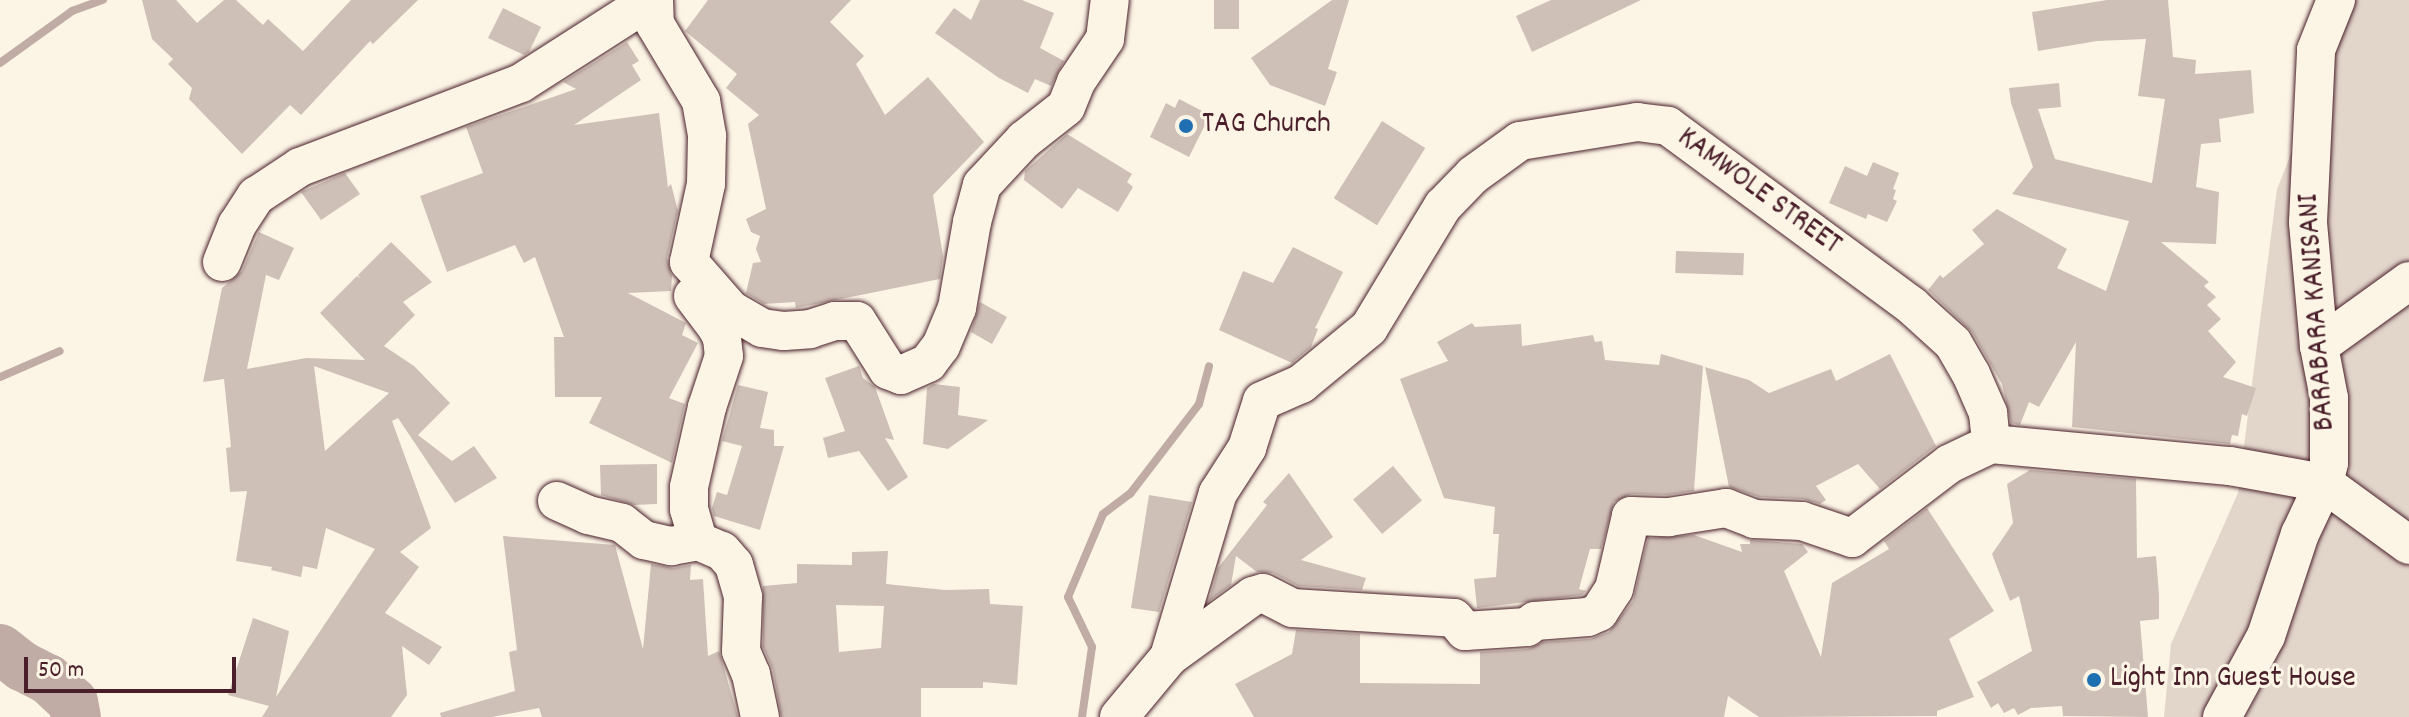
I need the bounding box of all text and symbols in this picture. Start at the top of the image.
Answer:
place label: TAG Church [1202,108,1331,144]
marker: TAG Church [1177,117,1195,135]
street label: KAMWOLE STREET [1669,121,1847,265]
street label: BARABARA KANISANI [2293,192,2345,432]
scale bar [28,641,240,691]
text: 50 m [38,654,84,688]
place label: Light Inn Guest House [2110,662,2356,698]
marker: Light Inn Guest House [2085,671,2103,689]

